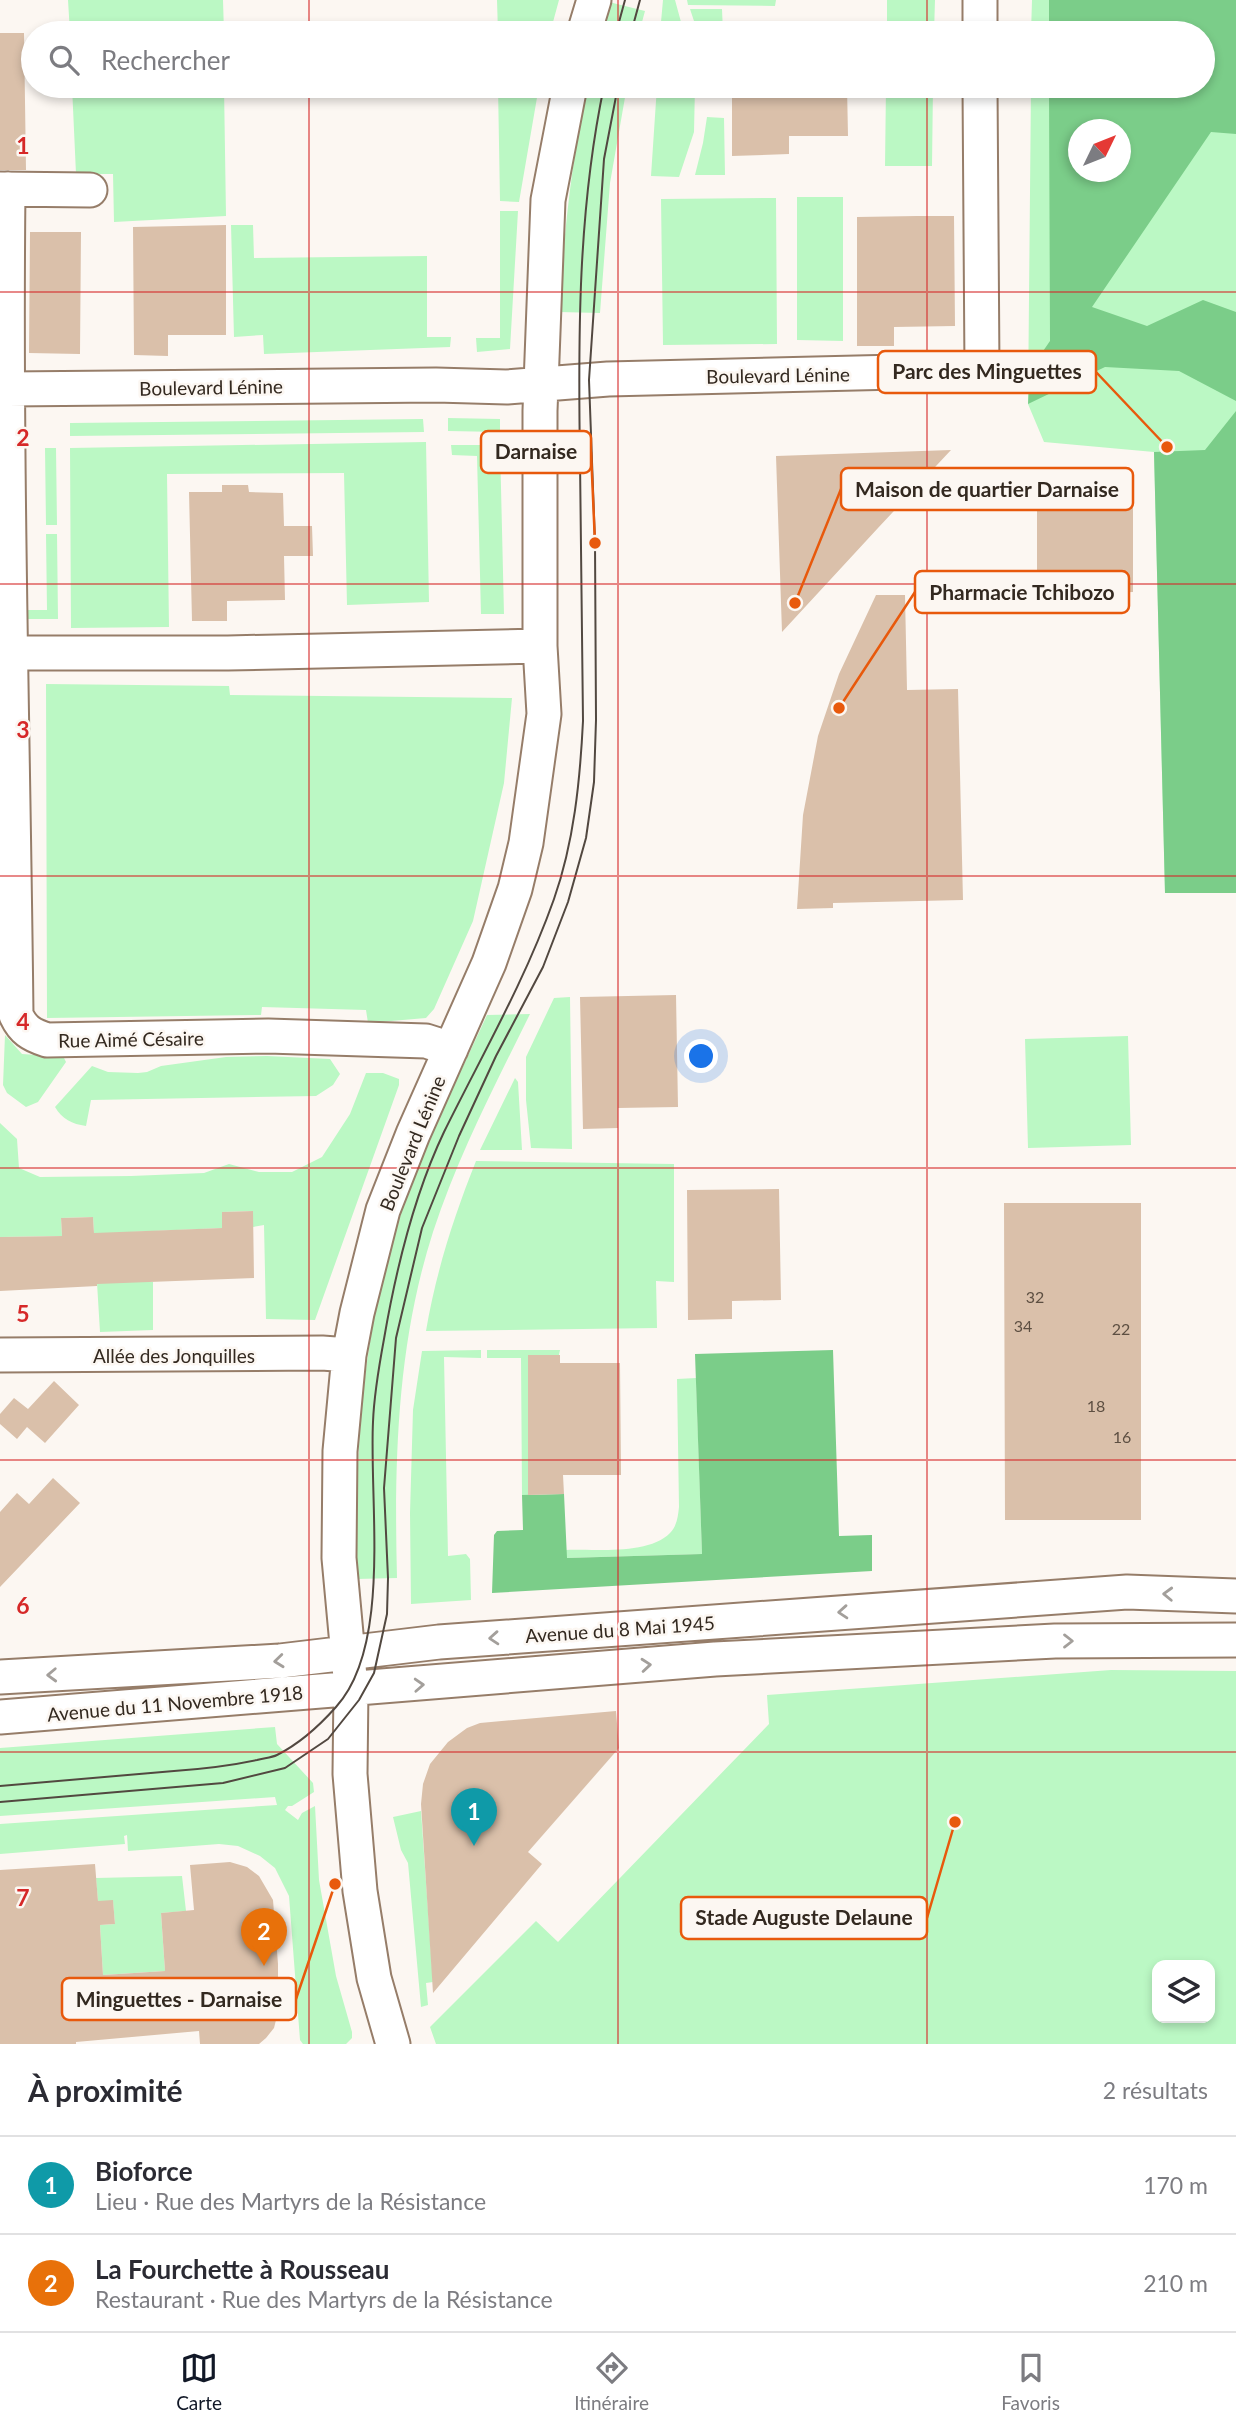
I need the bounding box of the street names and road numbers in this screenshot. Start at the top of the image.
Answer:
street label: Boulevard Lénine [706,362,850,388]
street label: Boulevard Lénine [139,374,283,400]
street label: Rue Aimé Césaire [58,1026,204,1052]
street label: Boulevard Lénine [374,1072,450,1214]
street label: Allée des Jonquilles [93,1344,255,1367]
street label: Avenue du 8 Mai 1945 [524,1611,716,1647]
street label: Avenue du 11 Novembre 1918 [46,1680,304,1726]

